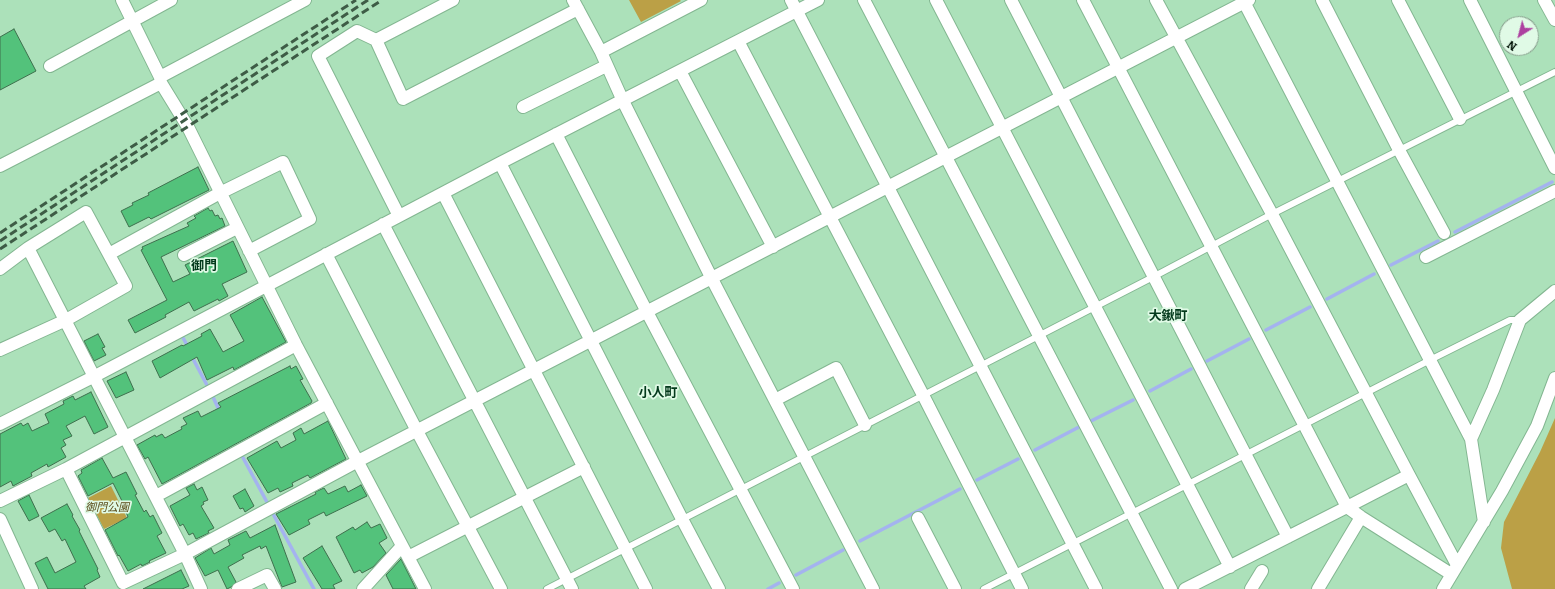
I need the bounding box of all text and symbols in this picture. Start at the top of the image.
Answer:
north arrow [1499,16,1539,56]
text: N [1505,38,1519,53]
district label: 御門 [191,258,217,274]
district label: 大鍬町 [1149,308,1187,324]
district label: 小人町 [639,385,677,401]
park label: 御門公園 [85,501,129,515]

